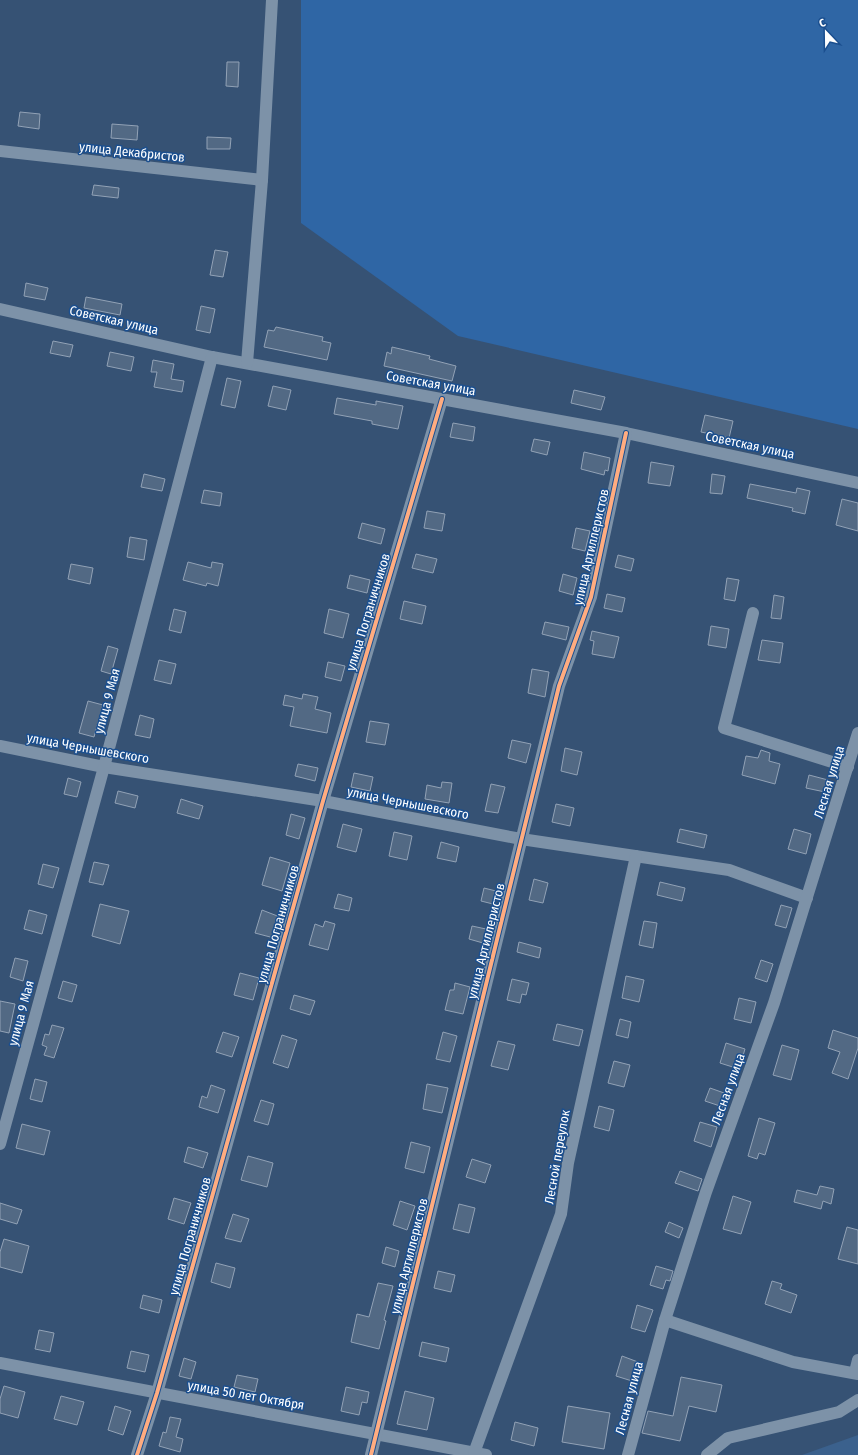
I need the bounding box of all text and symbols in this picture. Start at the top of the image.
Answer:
north arrow [806,12,846,52]
text: С [817,16,828,30]
street label: улица Декабристов [78,139,186,165]
street label: Советская улица [68,302,160,338]
street label: Советская улица [385,368,477,398]
street label: Советская улица [704,428,796,462]
street label: улица Артиллеристов [570,487,612,607]
street label: улица Пограничников [343,551,393,673]
street label: улица 9 Мая [91,667,123,735]
street label: улица Чернышевского [26,730,150,766]
street label: Лесная улица [811,744,847,820]
street label: улица Чернышевского [346,784,470,822]
street label: улица Пограничников [254,863,302,985]
street label: улица Артиллеристов [464,881,508,1001]
street label: улица 9 Мая [5,979,37,1047]
street label: Лесная улица [708,1051,748,1127]
street label: Лесной переулок [541,1109,573,1205]
street label: улица Пограничников [166,1175,214,1297]
street label: улица Артиллеристов [387,1196,431,1316]
street label: Лесная улица [612,1360,646,1436]
street label: улица 50 лет Октября [186,1377,306,1413]

